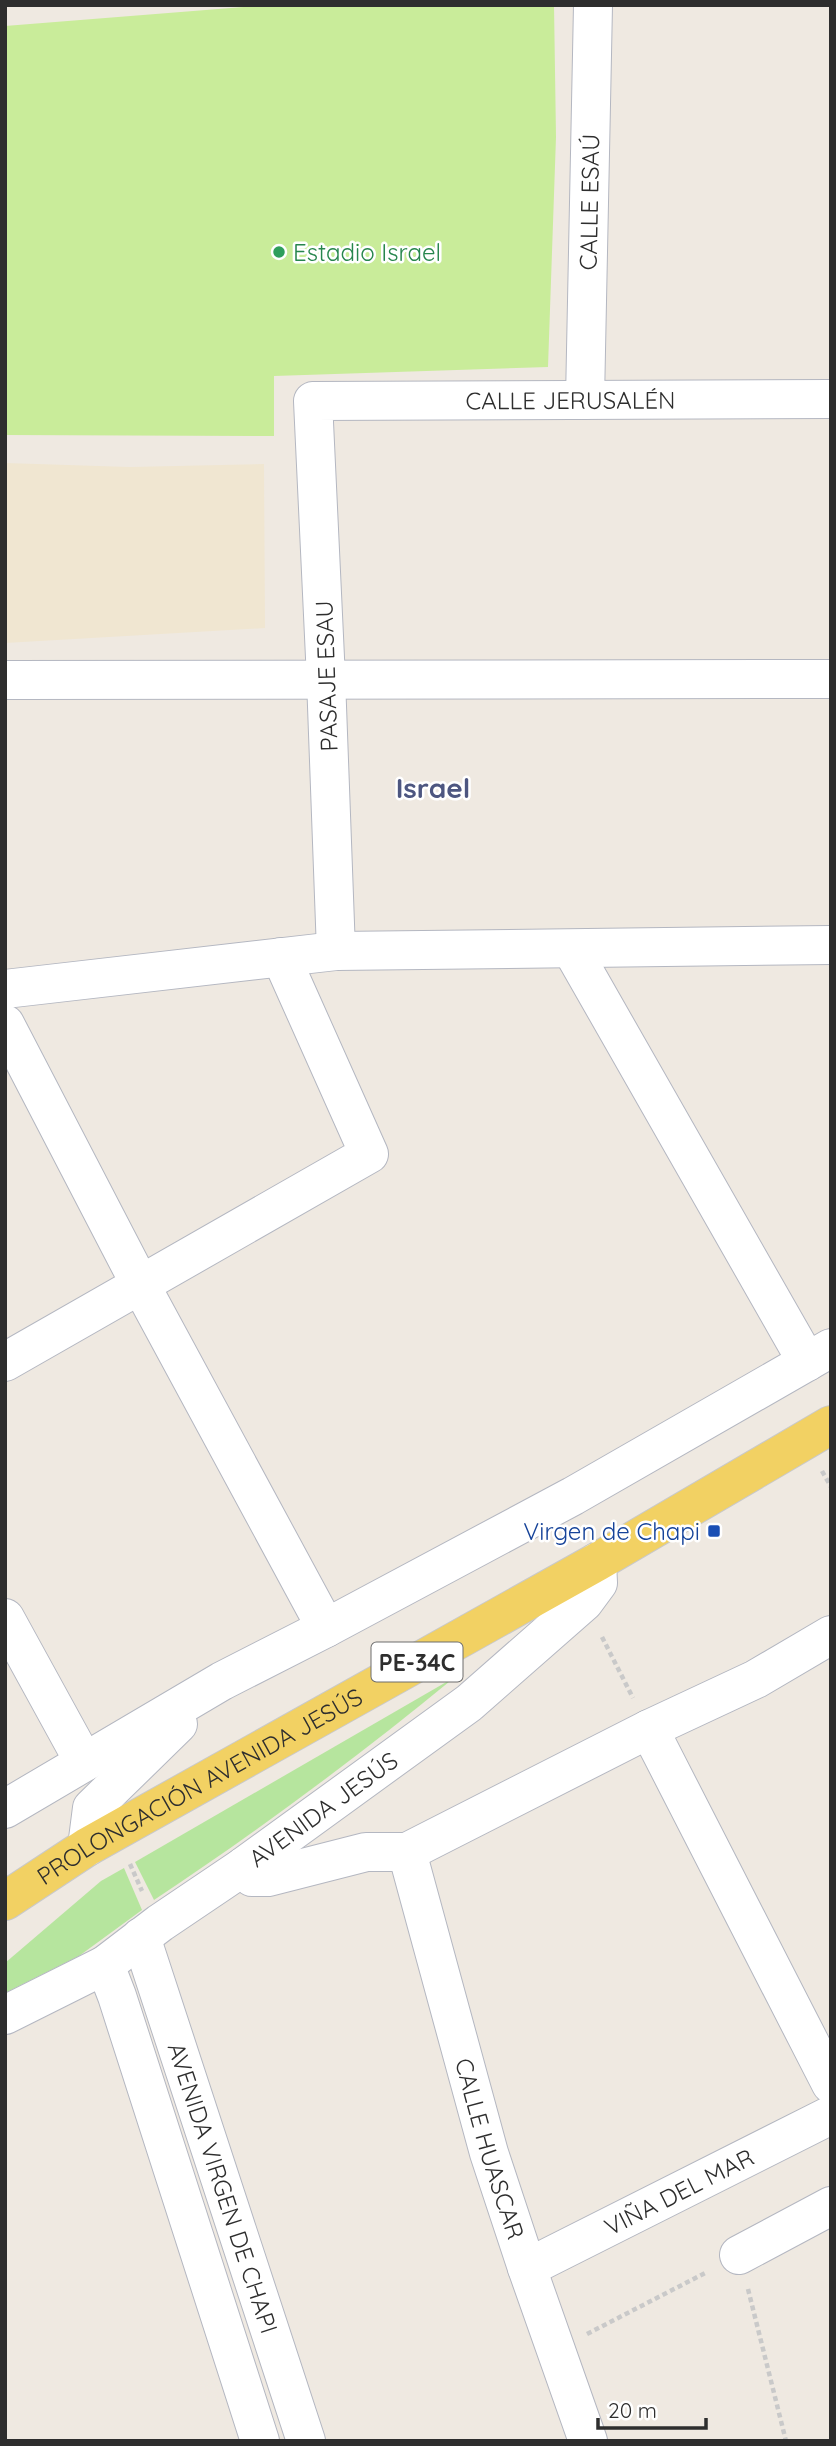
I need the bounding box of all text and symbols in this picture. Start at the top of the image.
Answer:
street label: CALLE ESAÚ [573,133,605,271]
place label: Estadio Israel [293,237,441,267]
marker: Estadio Israel [271,244,287,260]
street label: CALLE JERUSALÉN [465,385,676,415]
street label: PASAJE ESAU [308,600,344,752]
district label: Israel [396,770,470,805]
place label: Virgen de Chapi [523,1516,700,1546]
marker: Virgen de Chapi [706,1523,722,1539]
road number: PE-34C [372,1642,462,1681]
street label: PROLONGACIÓN AVENIDA JESÚS [32,1683,366,1893]
street label: AVENIDA JESÚS [242,1745,402,1873]
street label: AVENIDA VIRGEN DE CHAPI [162,2039,285,2337]
street label: CALLE HUASCAR [449,2055,531,2243]
street label: VIÑA DEL MAR [599,2141,759,2242]
scale bar [598,2386,706,2430]
text: 20 m [608,2397,657,2423]

